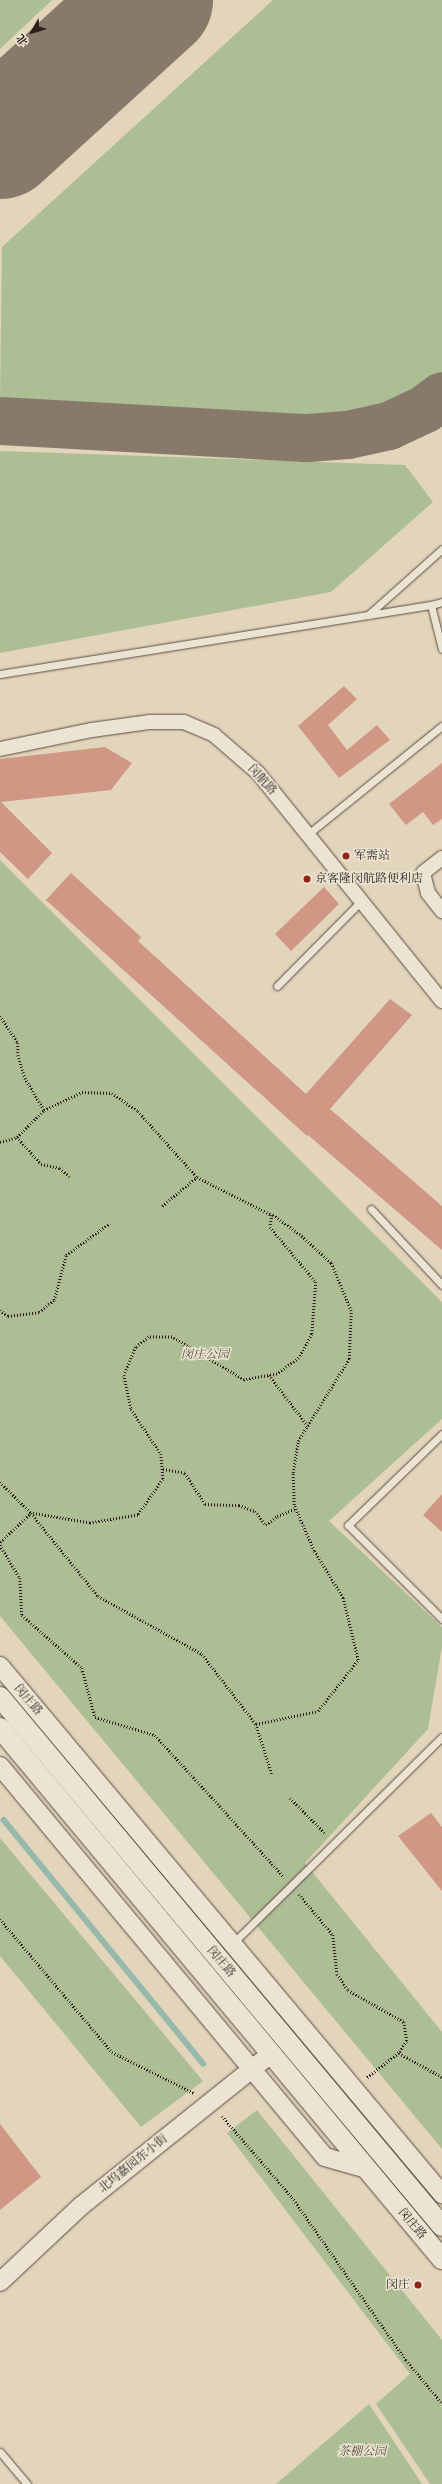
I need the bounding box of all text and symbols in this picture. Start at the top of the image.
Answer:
north arrow [12,12,52,52]
text: 北 [14,31,31,48]
street label: 闵航路 [245,762,279,798]
place label: 军需站 [354,849,390,863]
marker: 军需站 [341,851,351,861]
place label: 京客隆闵航路便利店 [315,872,423,886]
marker: 京客隆闵航路便利店 [302,874,312,884]
park label: 闵庄公园 [181,1348,229,1362]
street label: 闵庄路 [11,1682,45,1718]
street label: 闵庄路 [204,1944,238,1980]
street label: 北坞嘉园东小街 [96,2132,170,2196]
street label: 闵庄路 [395,2206,429,2242]
place label: 闵庄 [386,2278,410,2292]
marker: 闵庄 [413,2280,423,2290]
park label: 茶棚公园 [338,2445,386,2459]

